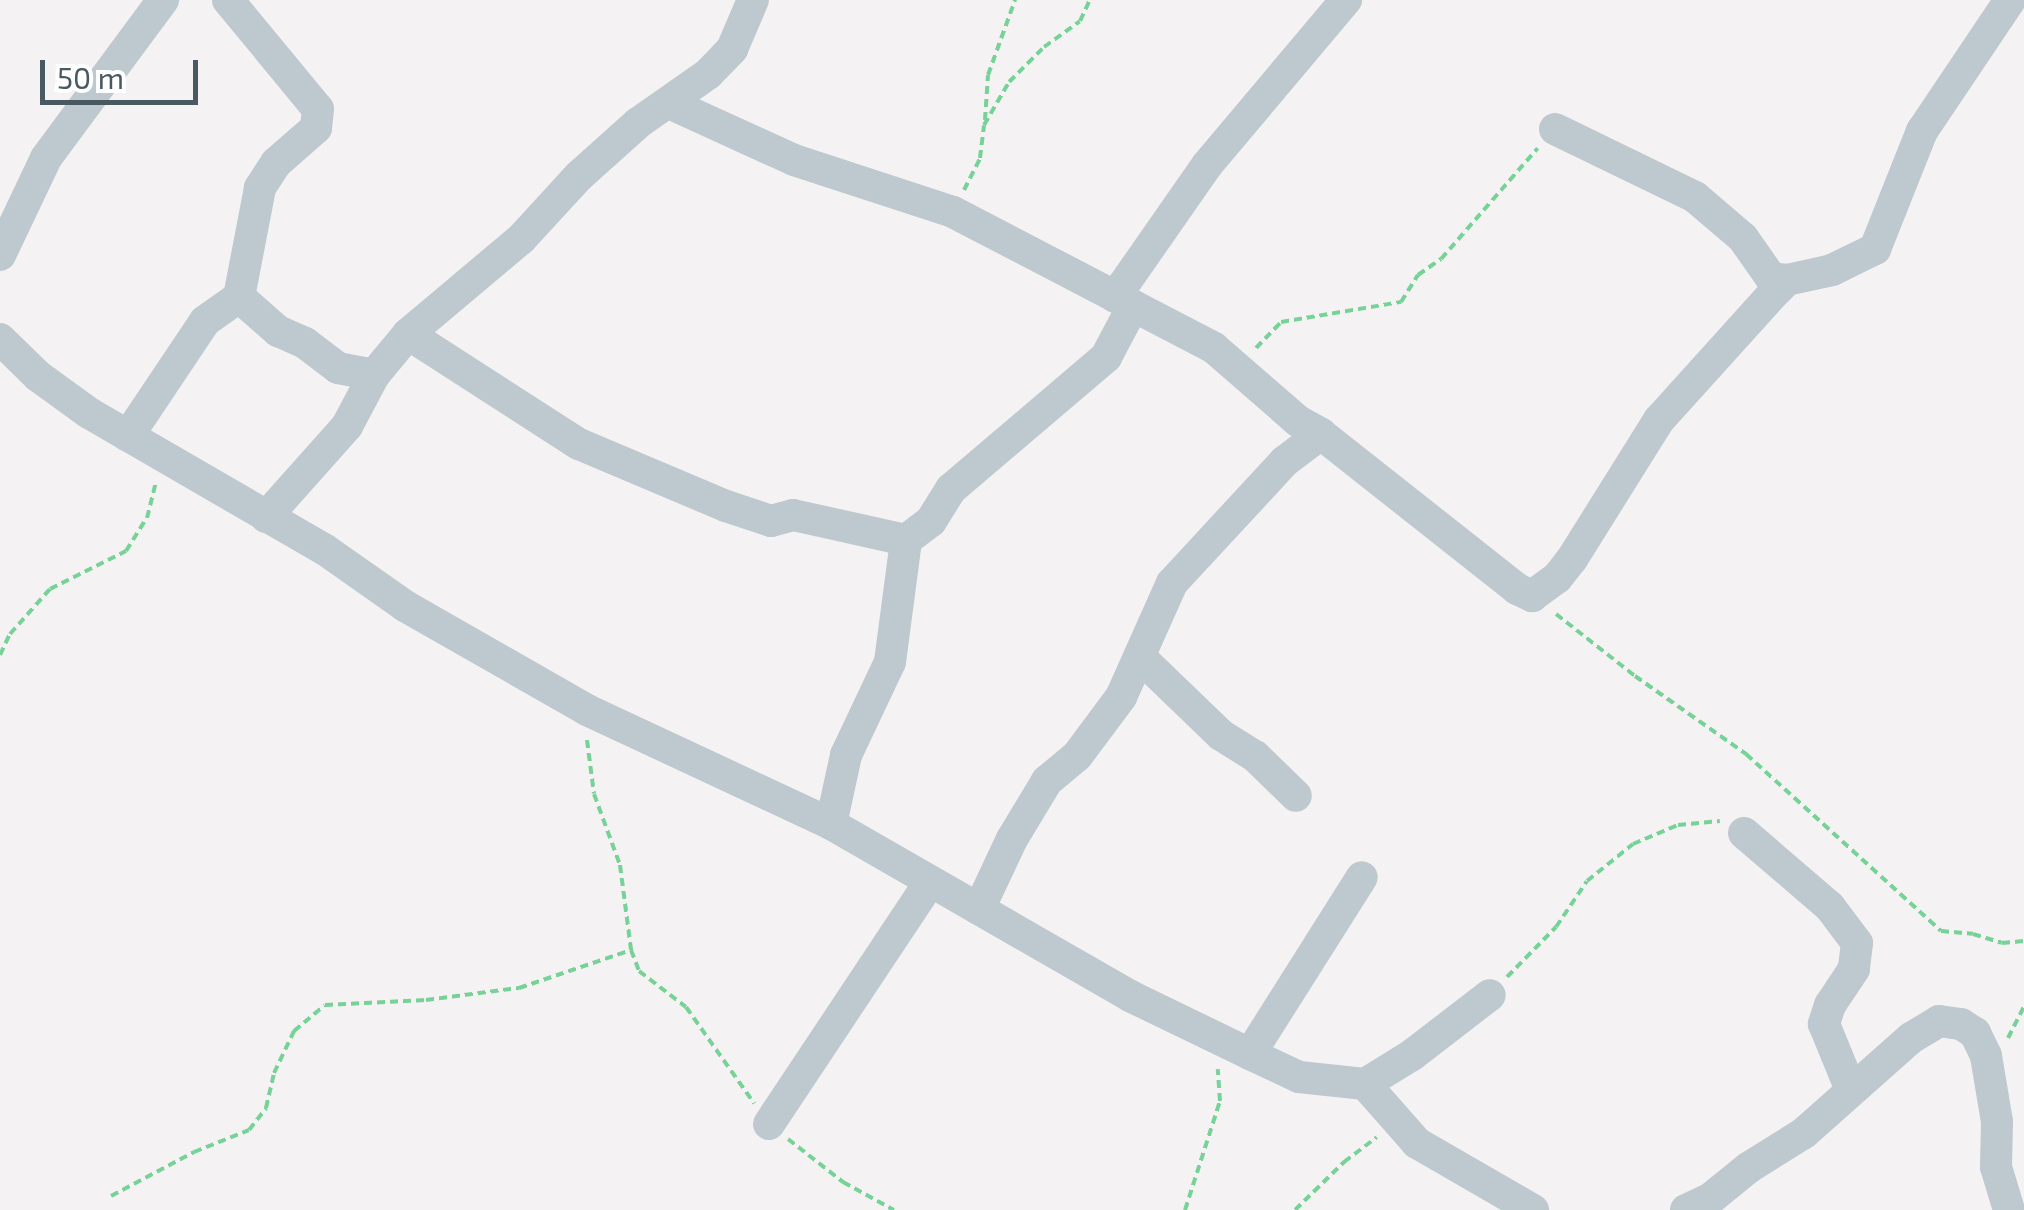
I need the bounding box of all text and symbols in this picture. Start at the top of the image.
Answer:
scale bar [45,40,202,102]
text: 50 m [57,59,124,95]

